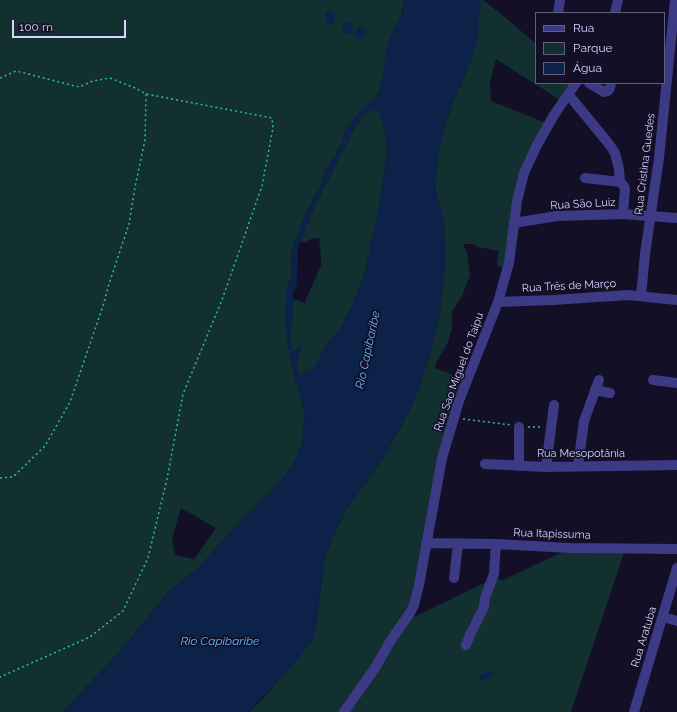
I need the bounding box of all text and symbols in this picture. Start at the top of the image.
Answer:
scale bar [14,12,128,38]
legend [535,12,665,84]
text: 100 m [19,20,53,34]
text: Rua [573,21,594,35]
text: Parque [573,41,613,55]
text: Água [573,61,602,75]
street label: Rua Cristina Guedes [632,112,658,216]
street label: Rua São Luiz [550,196,616,212]
street label: Rua Três de Março [522,277,616,295]
water label: Rio Capibaribe [353,310,383,390]
street label: Rua Sao Miguel do Taipu [431,311,487,433]
street label: Rua Mesopotânia [537,447,625,461]
street label: Rua Itapissuma [513,526,591,542]
street label: Rua Aratuba [629,605,659,669]
water label: Rio Capibaribe [180,634,260,648]

